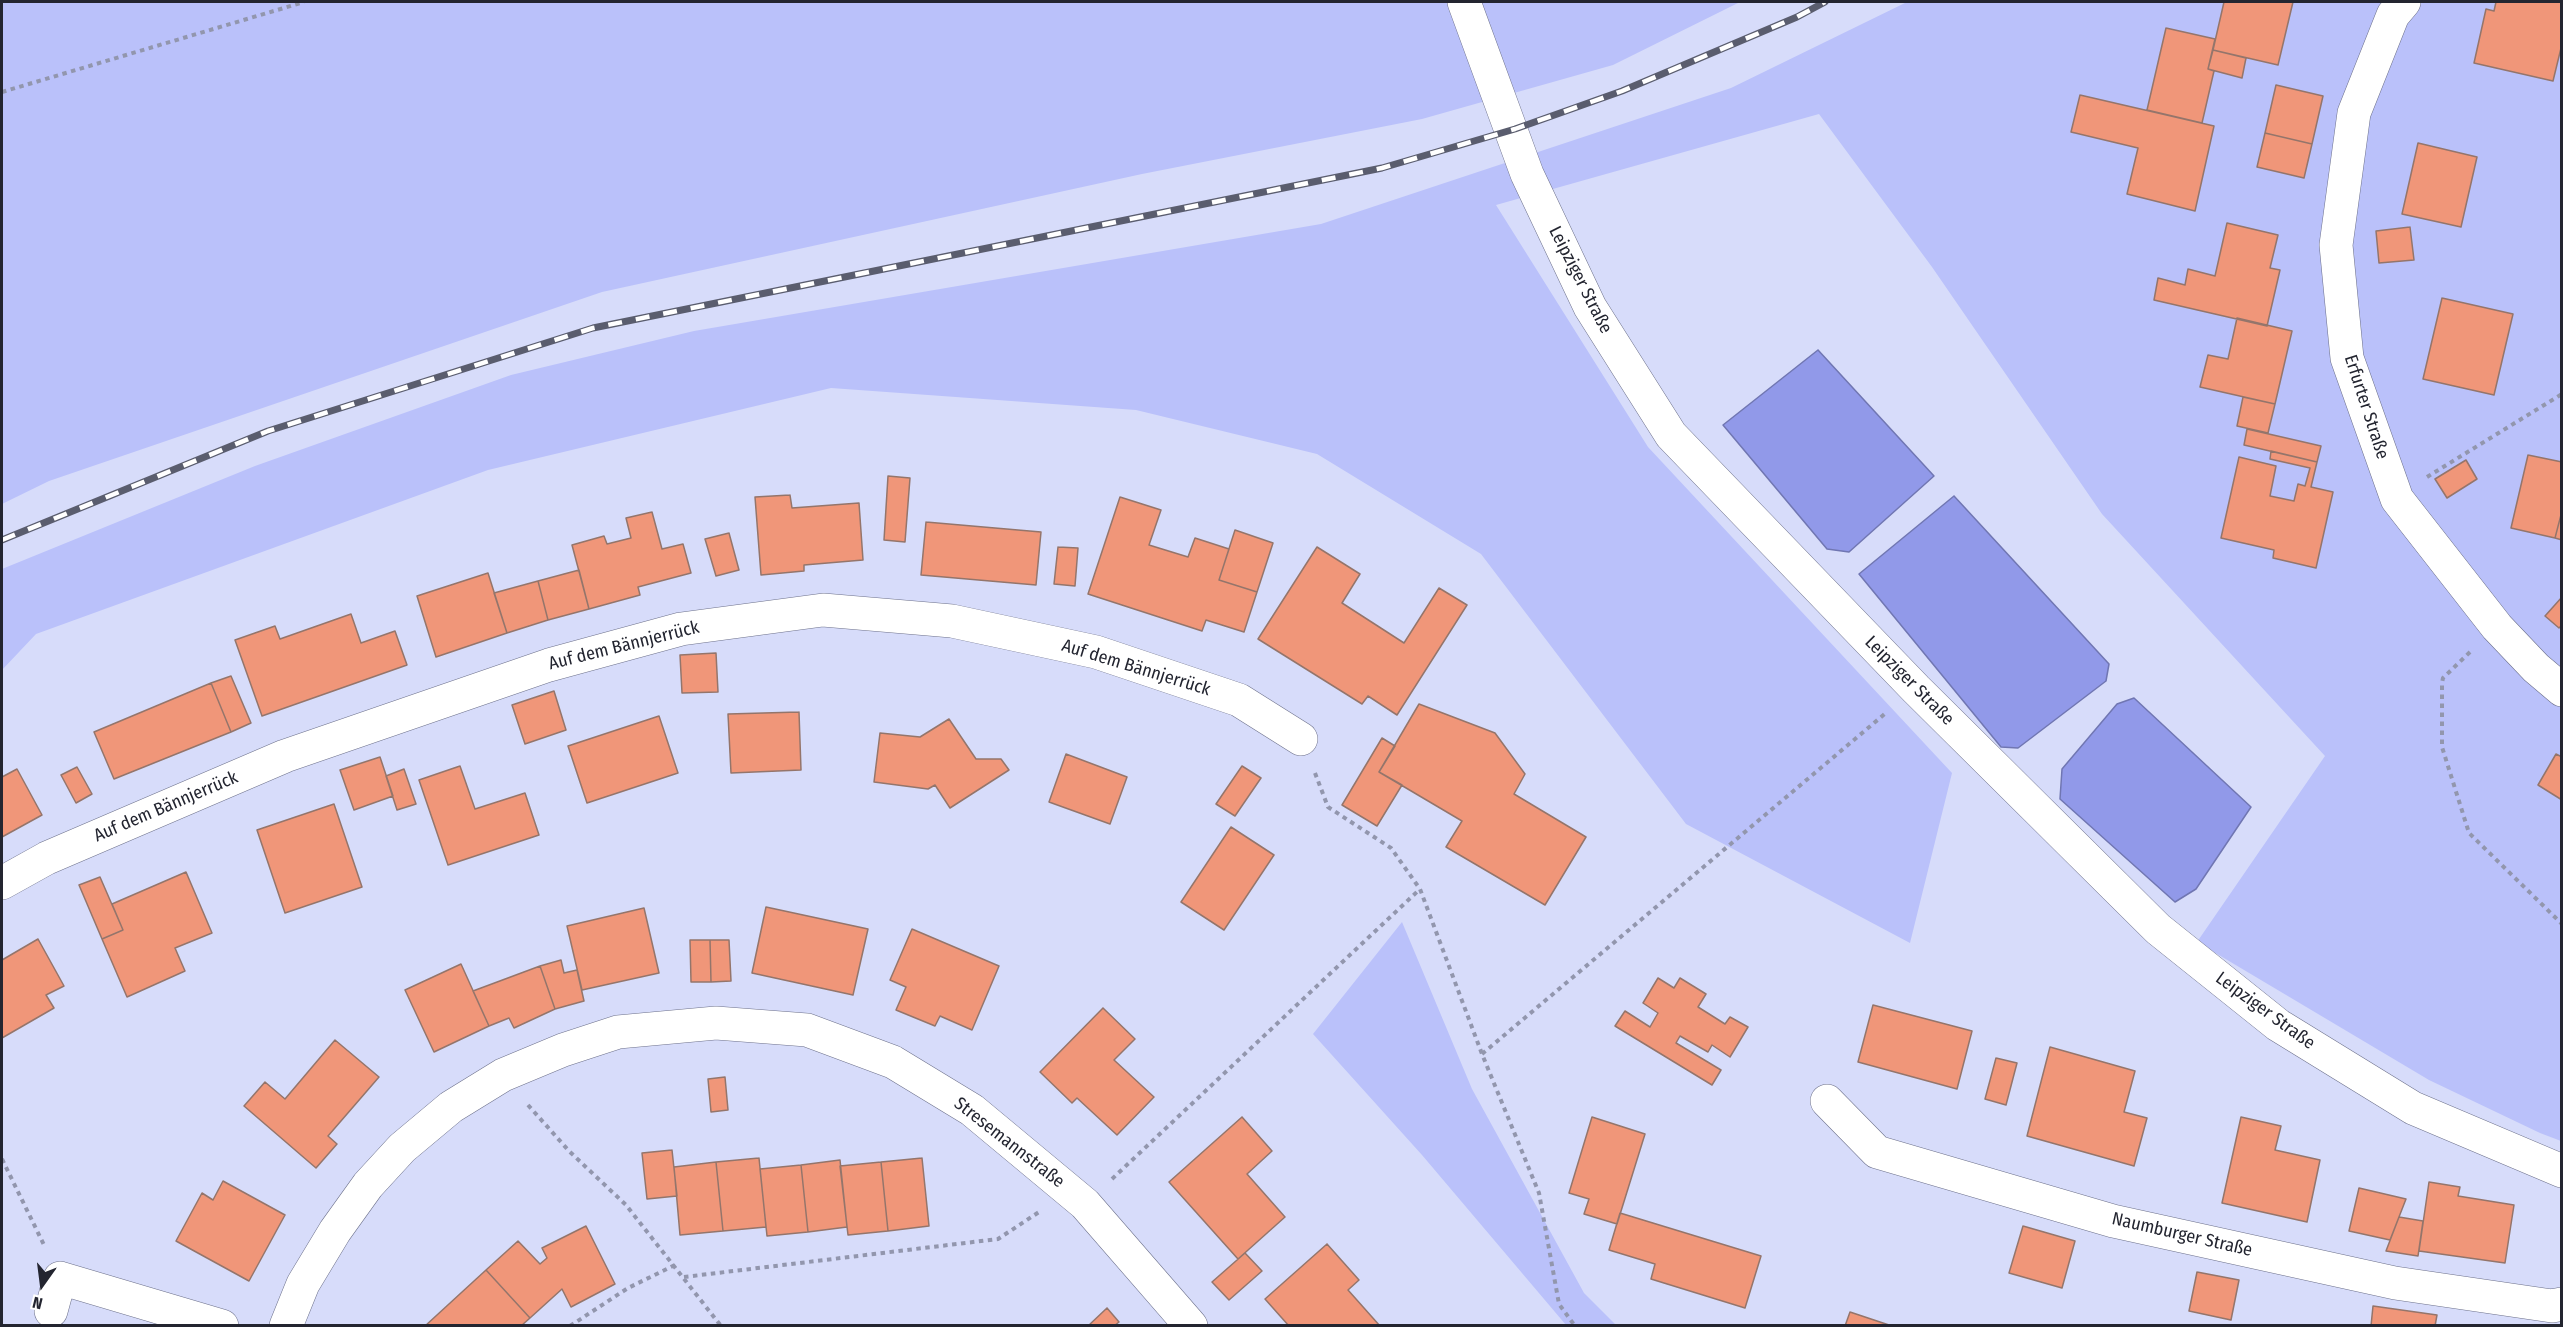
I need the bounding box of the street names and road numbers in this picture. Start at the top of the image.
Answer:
street label: Leipziger Straße [1544,223,1616,337]
street label: Erfurter Straße [2339,352,2393,462]
street label: Auf dem Bännjerrück [546,617,702,675]
street label: Leipziger Straße [1860,632,1958,730]
street label: Auf dem Bännjerrück [1059,635,1213,701]
street label: Auf dem Bännjerrück [91,767,241,847]
street label: Leipziger Straße [2211,968,2319,1054]
street label: Stresemannstraße [949,1093,1069,1193]
street label: Naumburger Straße [2110,1208,2254,1262]

